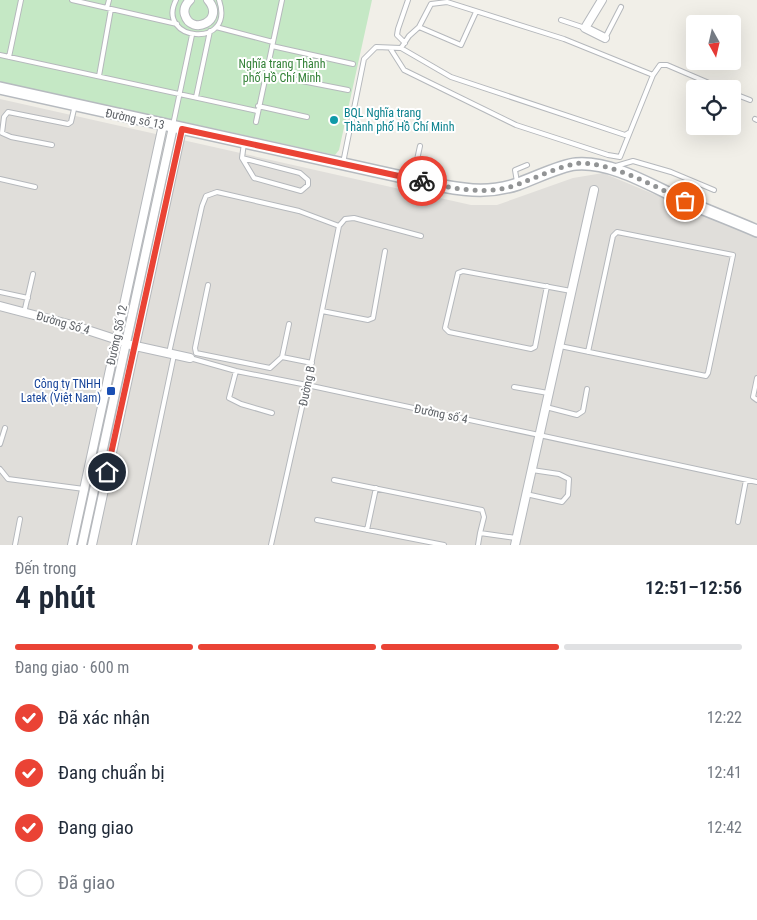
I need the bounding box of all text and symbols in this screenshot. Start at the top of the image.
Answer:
north arrow [686,15,741,70]
map controls [686,15,741,135]
park label: Nghĩa trang Thành phố Hồ Chí Minh [239,57,326,85]
button: locate [686,80,741,135]
street label: Đường số 13 [104,106,166,132]
place label: BQL Nghĩa trang Thành phố Hồ Chí Minh [344,106,455,134]
marker: BQL Nghĩa trang Thành phố Hồ Chí Minh [328,114,340,126]
courier [397,156,447,206]
icon: bike [408,167,436,195]
pin [664,180,706,222]
icon: bag [671,187,699,215]
street label: Đường Số 12 [104,304,130,366]
street label: Đường Số 4 [35,309,91,337]
street label: Đường B [296,365,318,407]
place label: Công ty TNHH Latek (Việt Nam) [21,377,101,405]
marker: Công ty TNHH Latek (Việt Nam) [105,385,117,397]
street label: Đường số 4 [413,402,469,427]
pin [86,451,128,493]
icon: home [93,458,121,486]
text: Đến trong [15,559,76,578]
text: 12:51–12:56 [645,576,742,599]
text: 4 phút [15,578,95,616]
text: Đang giao · 600 m [15,658,129,677]
icon: check [15,704,43,732]
text: Đã xác nhận [58,706,150,729]
text: 12:22 [707,708,742,727]
icon: check [15,759,43,787]
text: Đang chuẩn bị [58,761,165,784]
text: 12:41 [707,763,742,782]
icon: check [15,814,43,842]
text: Đang giao [58,816,134,839]
text: 12:42 [707,818,742,837]
text: Đã giao [58,871,115,894]

